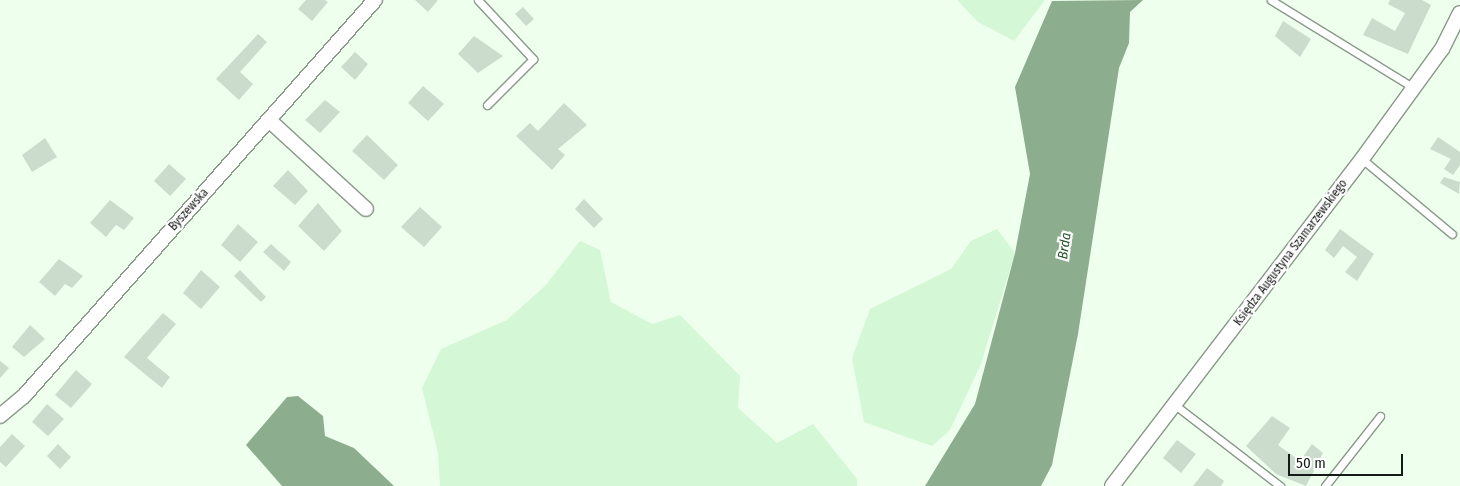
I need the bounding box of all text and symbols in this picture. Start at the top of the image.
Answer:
street label: Księdza Augustyna Szamarzewskiego [1231,177,1351,329]
street label: Byszewska [166,186,212,234]
water label: Brda [1055,232,1075,260]
scale bar [1290,444,1405,476]
text: 50 m [1296,454,1326,472]

